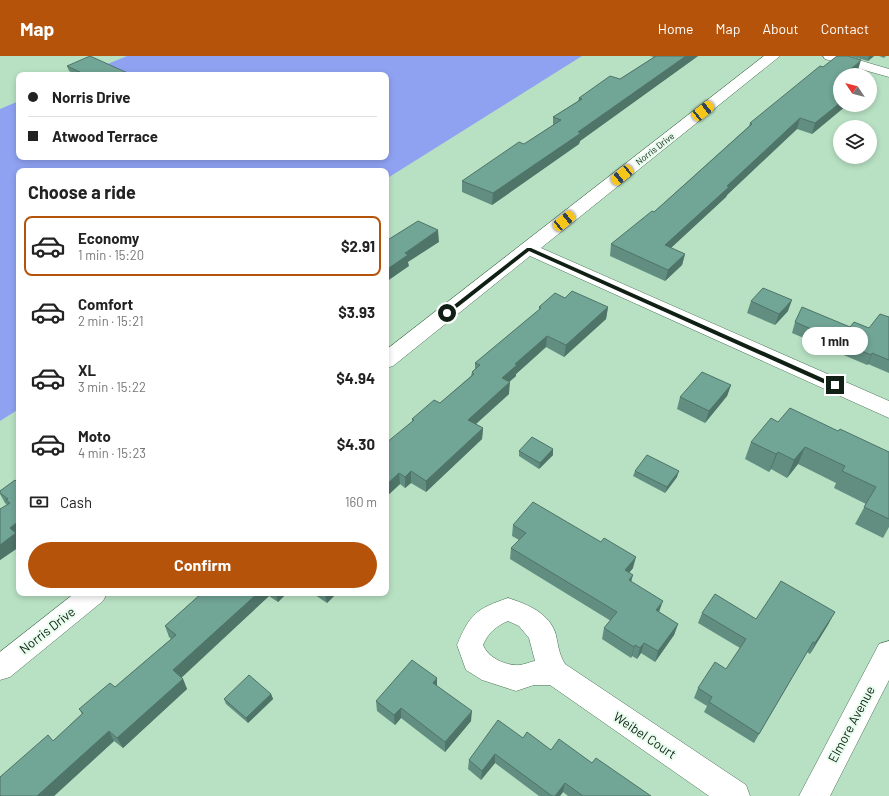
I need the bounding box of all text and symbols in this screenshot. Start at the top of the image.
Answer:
text: Map [20,17,54,40]
text: Home [658,20,694,37]
text: Map [716,20,740,37]
text: About [762,20,799,37]
text: Contact [821,20,869,37]
north arrow [833,68,877,112]
map controls [833,68,877,164]
text: Norris Drive [52,88,131,106]
car [690,99,716,123]
button: layers [833,120,877,164]
text: Atwood Terrace [52,127,158,145]
street label: Norris Drive [633,130,676,167]
car [609,163,635,187]
text: Choose a ride [28,181,136,203]
car [551,209,577,233]
icon: car [30,228,66,264]
text: Economy [78,229,139,247]
text: $2.91 [341,237,375,255]
text: 1 min · 15:20 [78,247,144,263]
icon: car [30,294,66,330]
text: Comfort [78,295,133,313]
text: $3.93 [338,303,375,321]
route start [438,304,456,322]
text: 2 min · 15:21 [78,313,144,329]
callout: 1 min [802,327,868,355]
text: 1 min [821,333,849,349]
icon: car [30,360,66,396]
text: XL [78,361,96,379]
text: $4.94 [336,369,375,387]
route end [826,376,844,394]
text: 3 min · 15:22 [78,379,146,395]
icon: car [30,426,66,462]
text: Moto [78,427,111,445]
text: $4.30 [337,435,375,453]
text: 4 min · 15:23 [78,445,146,461]
icon: cash [28,491,50,513]
text: Cash [60,493,92,511]
text: 160 m [345,494,377,510]
button: Confirm [28,542,377,588]
street label: Norris Drive [16,603,78,657]
street label: Elmore Avenue [824,683,878,765]
street label: Weibel Court [611,708,679,762]

